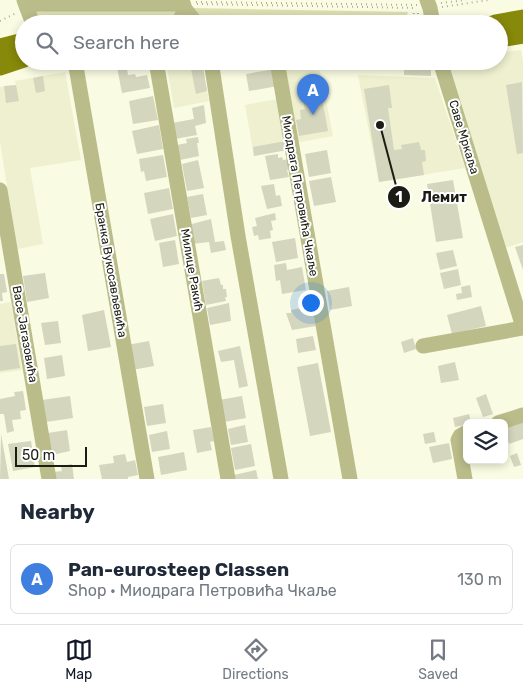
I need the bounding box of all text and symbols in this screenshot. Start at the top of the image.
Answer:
search box [15,15,508,70]
icon: search [33,29,61,57]
text: Search here [73,31,180,54]
pin: A [297,74,329,115]
street label: Саве Мркаља [446,98,482,176]
street label: Миодрага Петровића Чкаље [279,115,321,278]
callout: Лемит [387,182,477,211]
text: 1 [395,188,403,206]
text: Лемит [421,189,467,206]
street label: Бранка Вукосављевића [92,202,130,338]
street label: Милице Ракић [178,228,206,312]
street label: Васе Јагазовића [10,285,40,383]
your location [298,290,324,316]
map controls [463,419,508,464]
button: layers [463,419,508,464]
scale bar [15,444,88,467]
text: 50 m [22,447,55,464]
text: Nearby [20,499,95,524]
text: Pan-eurosteep Classen [68,558,289,581]
text: A [31,570,43,589]
text: 130 m [457,570,502,589]
text: Shop · Миодрага Петровића Чкаље [68,581,337,600]
tab: Map [65,636,93,683]
tab: Directions [222,636,289,683]
tab: Saved [418,636,458,683]

